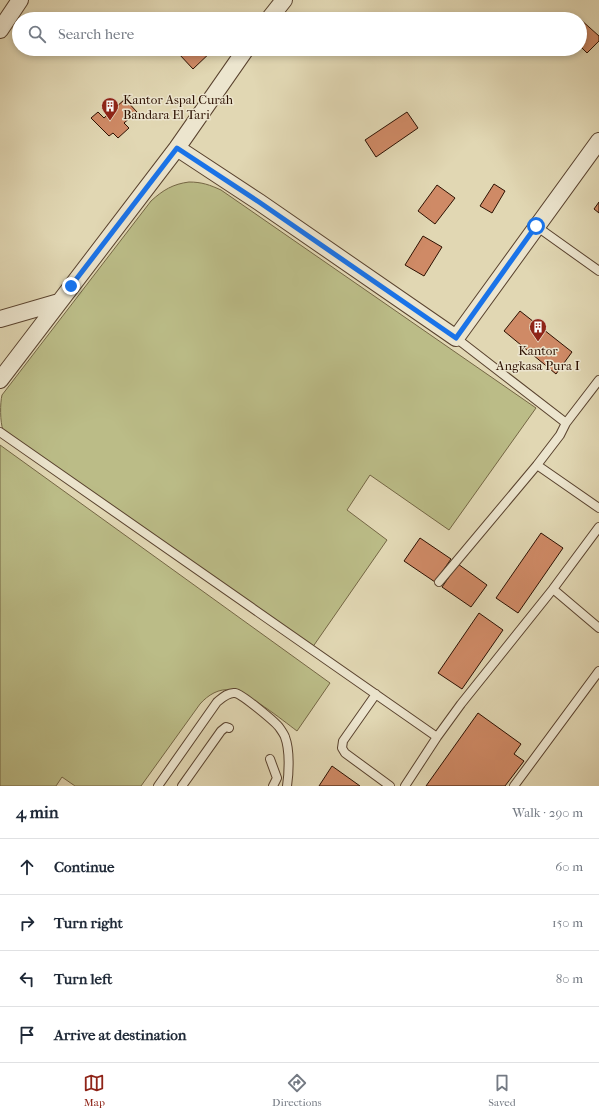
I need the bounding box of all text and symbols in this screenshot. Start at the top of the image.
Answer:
search box [12,12,587,56]
icon: search [26,23,48,45]
text: Search here [58,25,134,43]
place label: Kantor Aspal Curah Bandara El Tari [123,92,234,122]
building icon: Kantor Aspal Curah Bandara El Tari [100,96,120,121]
route start [527,217,545,235]
route end [62,277,80,295]
building icon: Kantor Angkasa Pura I [528,317,548,342]
place label: Kantor Angkasa Pura I [495,343,580,373]
text: 4 min [16,802,59,822]
text: Walk · 290 m [512,805,583,820]
icon: ahead [16,856,38,878]
text: Continue [54,858,114,876]
text: 60 m [555,859,583,874]
icon: right [16,912,38,934]
text: Turn right [54,914,123,932]
text: 150 m [552,915,583,930]
icon: left [16,968,38,990]
text: Turn left [54,970,112,988]
text: 80 m [556,971,583,986]
icon: arrive [16,1024,38,1046]
text: Arrive at destination [54,1026,186,1044]
tab: Map [83,1072,105,1109]
tab: Directions [272,1072,322,1109]
tab: Saved [488,1072,516,1109]

